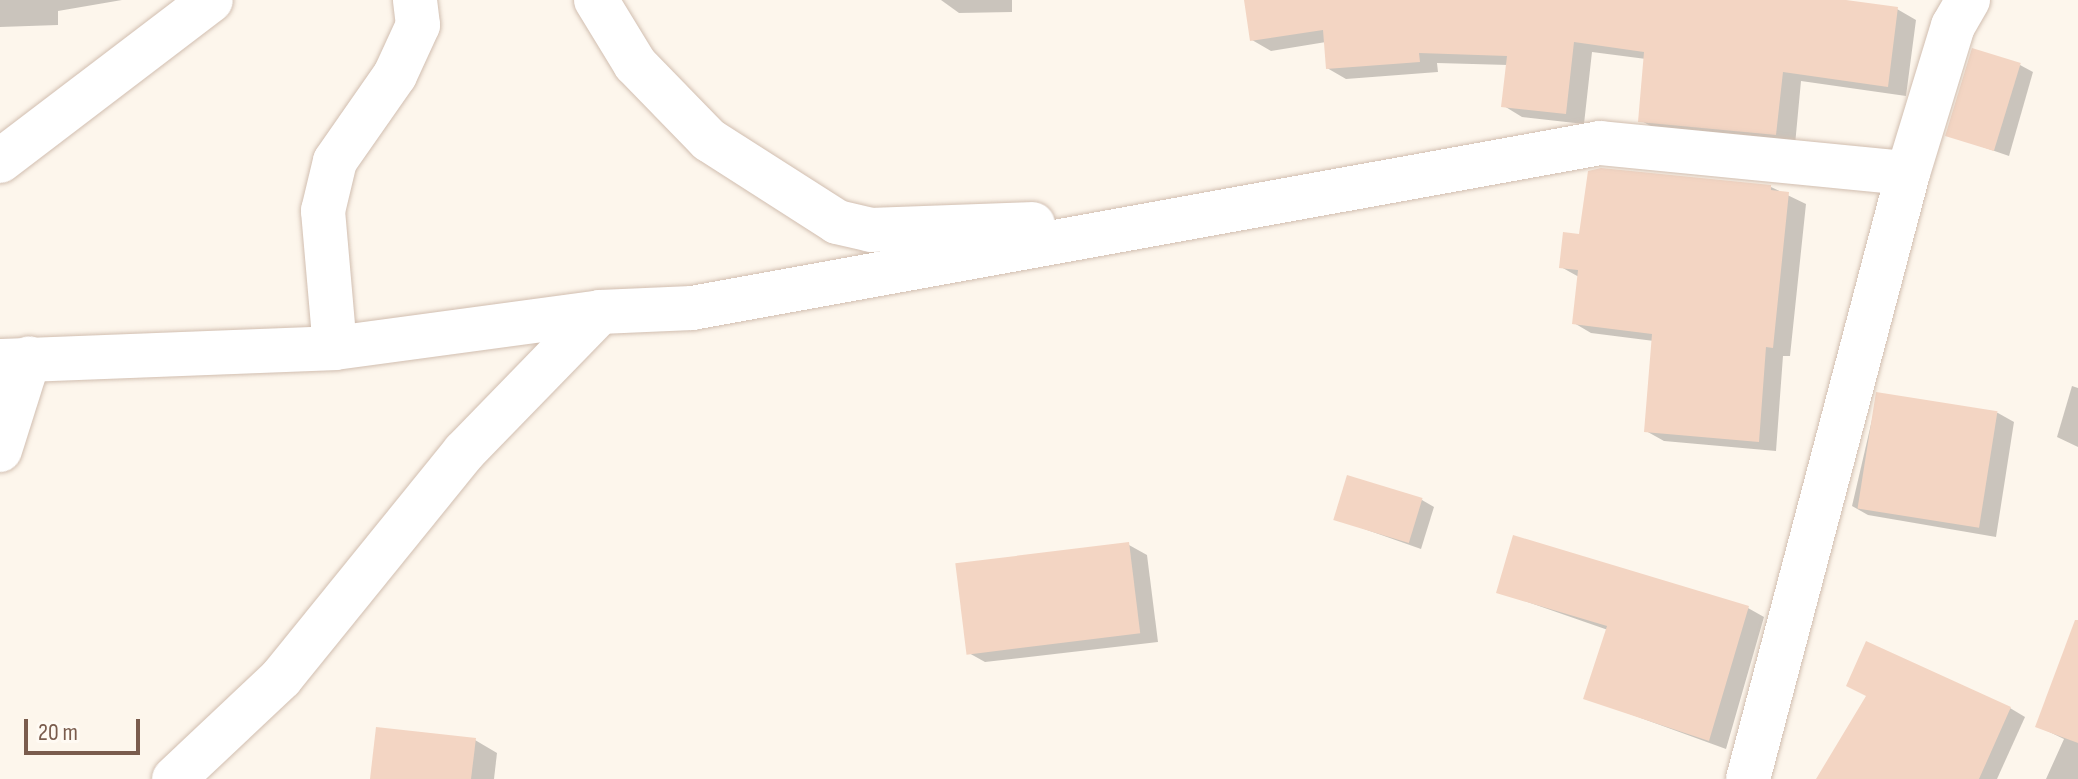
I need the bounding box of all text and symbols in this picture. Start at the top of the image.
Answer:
scale bar [28,703,144,753]
text: 20 m [38,718,78,747]

